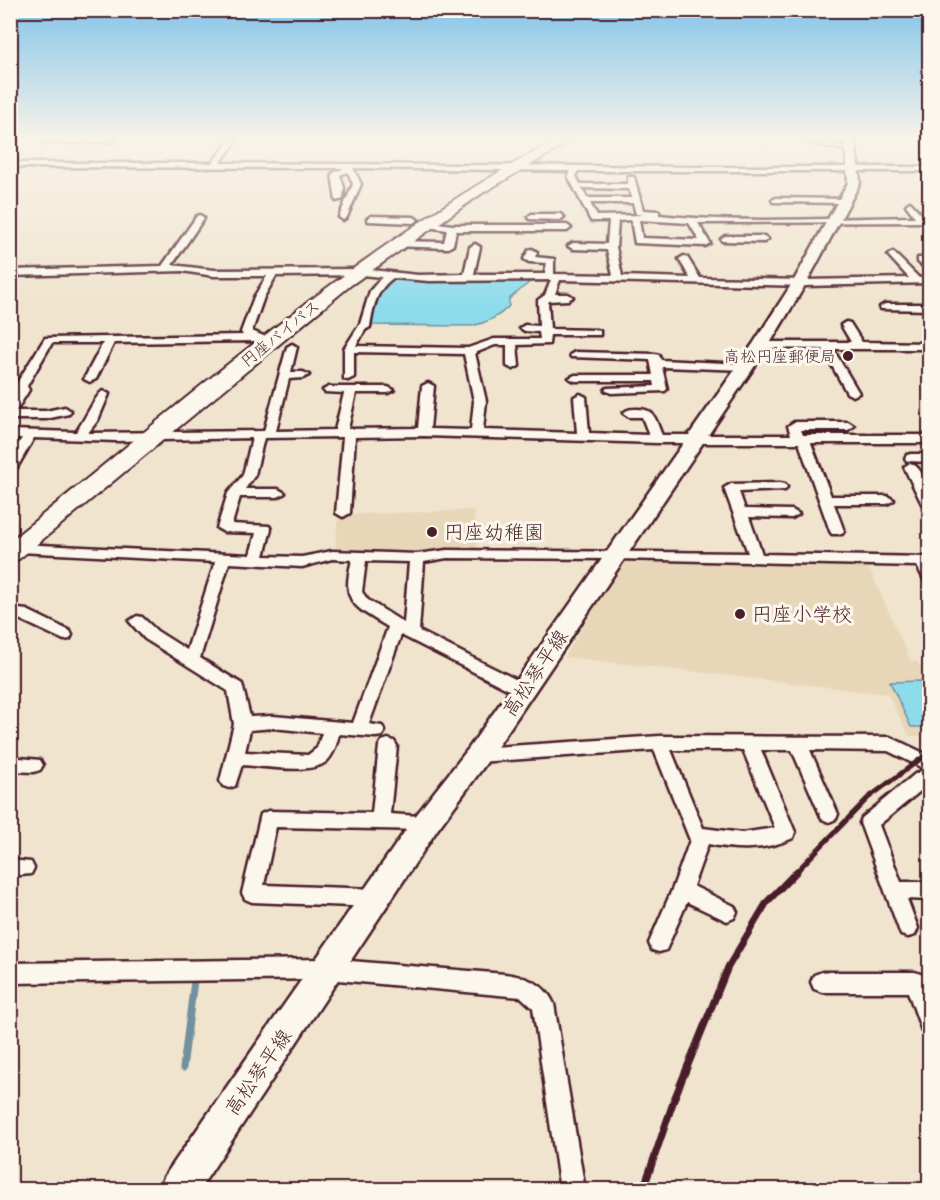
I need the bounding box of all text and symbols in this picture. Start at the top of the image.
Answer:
street label: 円座バイパス [237,296,323,371]
place label: 高松円座郵便局 [724,347,836,366]
marker: 高松円座郵便局 [841,349,855,363]
place label: 円座幼稚園 [444,520,544,544]
marker: 円座幼稚園 [425,525,439,539]
place label: 円座小学校 [752,602,852,626]
marker: 円座小学校 [733,607,747,621]
street label: 高松琴平線 [497,625,573,721]
street label: 高松琴平線 [219,1024,297,1120]

